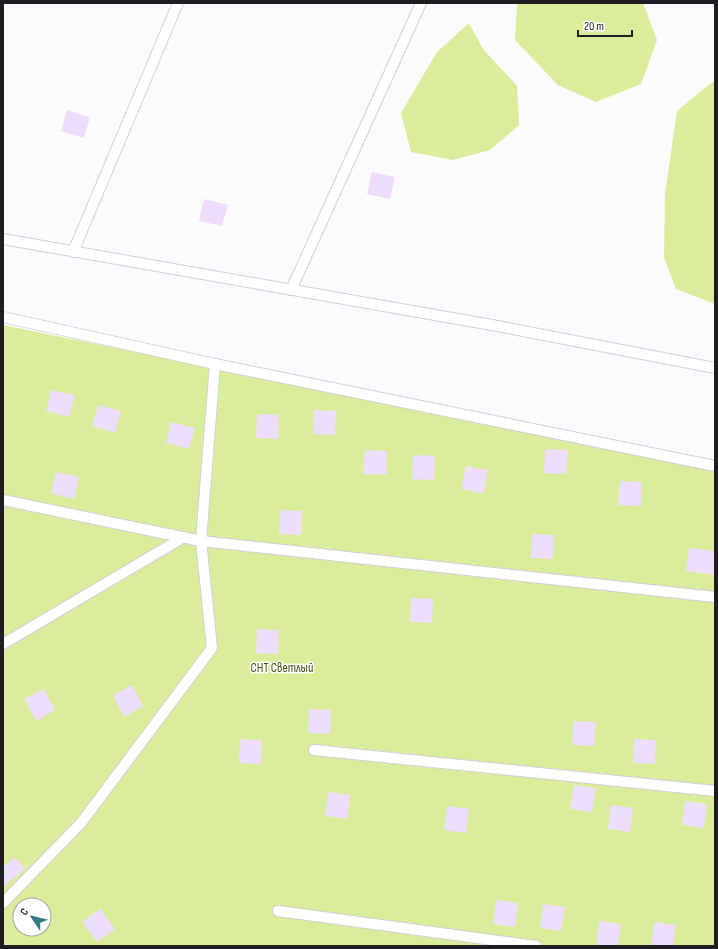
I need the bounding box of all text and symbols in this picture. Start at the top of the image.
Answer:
scale bar [578,12,632,38]
text: 20 m [584,19,604,34]
park label: СНТ Светлый [251,660,313,676]
north arrow [12,897,52,937]
text: С [17,905,31,918]

